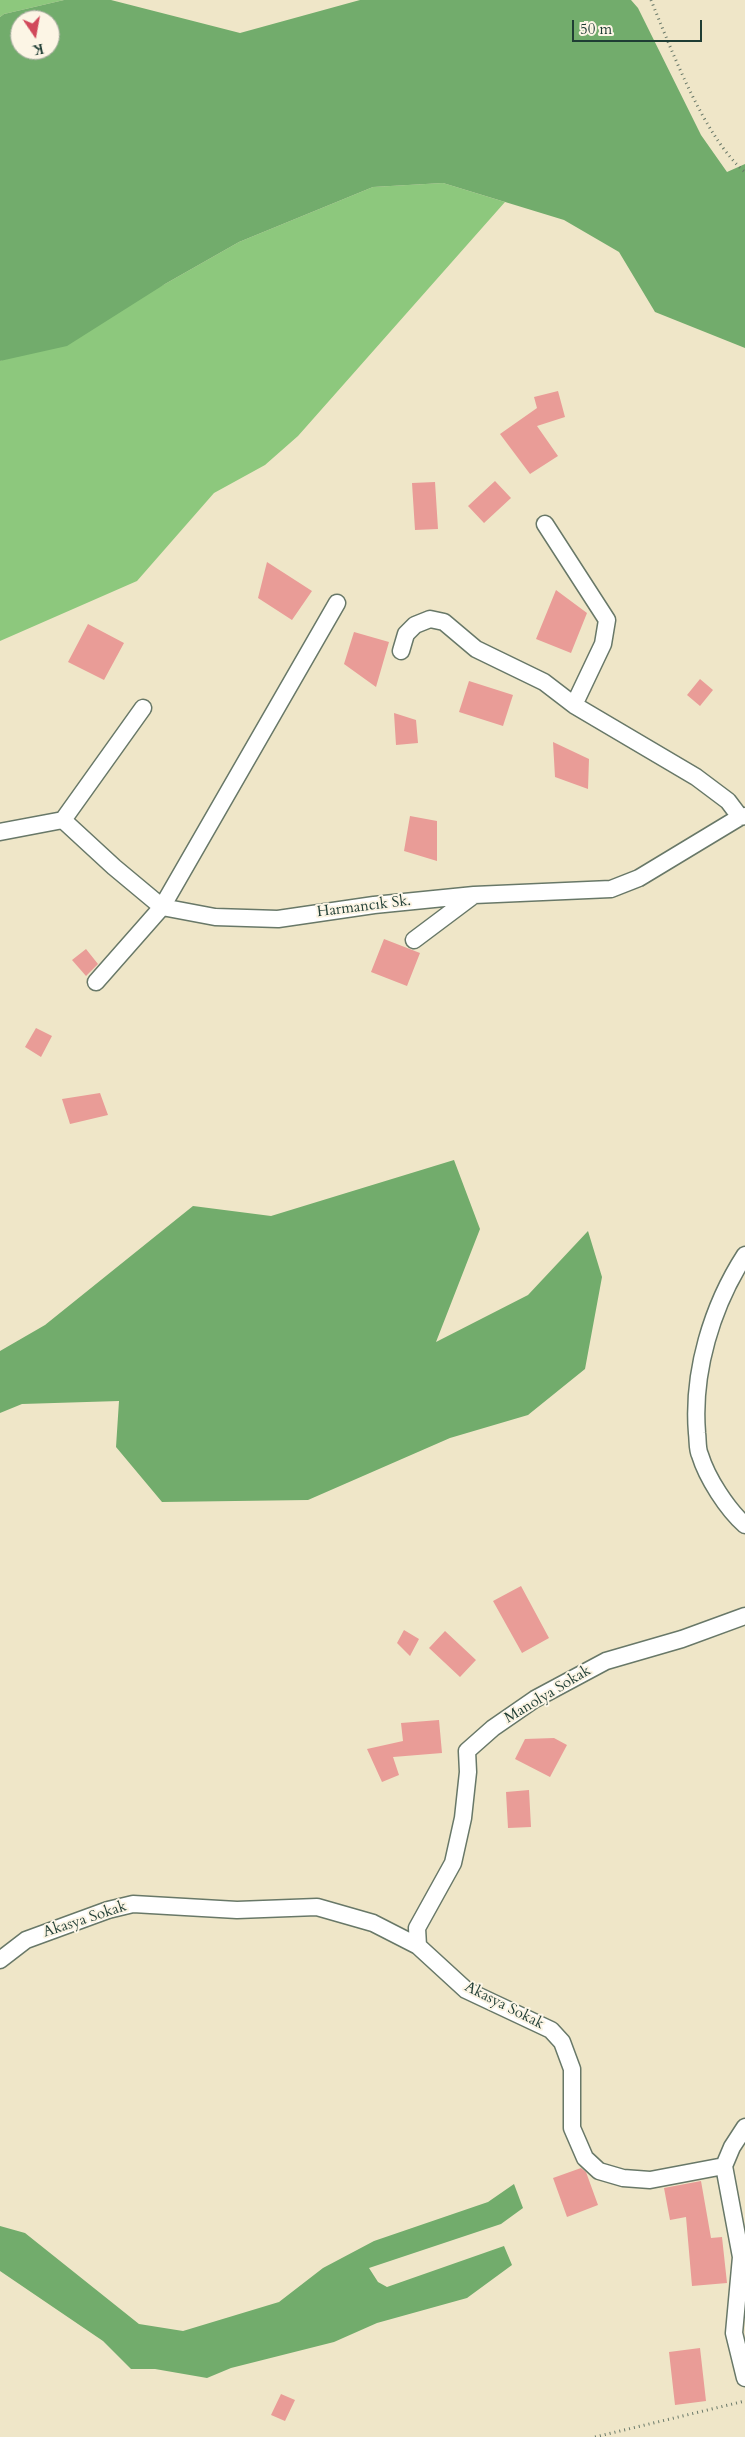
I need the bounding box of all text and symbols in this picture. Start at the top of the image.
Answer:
north arrow [10,10,60,60]
scale bar [575,10,705,42]
text: 50 m [580,19,612,39]
text: K [30,39,46,60]
street label: Harmancık Sk. [316,892,412,922]
street label: Manolya Sokak [502,1662,594,1728]
street label: Akasya Sokak [41,1898,129,1942]
street label: Akasya Sokak [461,1978,547,2034]

